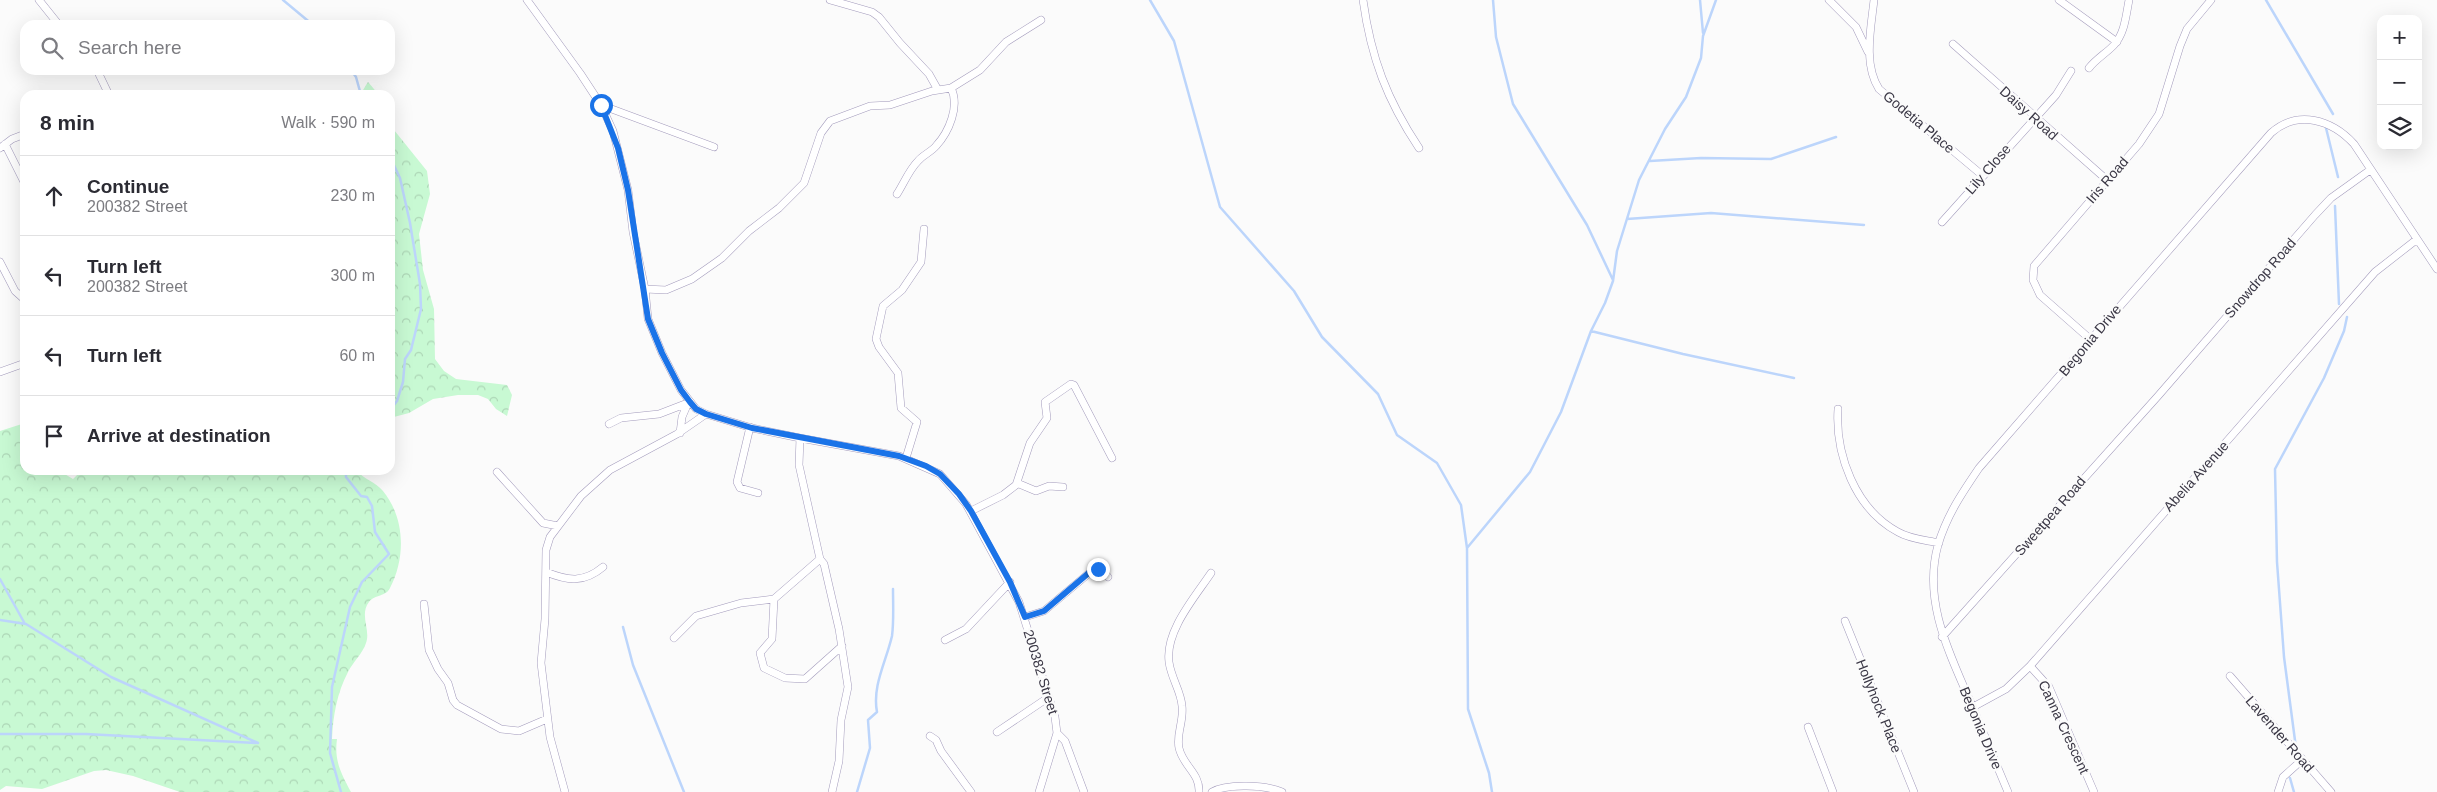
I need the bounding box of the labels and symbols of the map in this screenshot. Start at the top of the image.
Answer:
street label: Daisy Road [1997,83,2061,143]
street label: Godetia Place [1880,88,1958,157]
route start [590,94,613,117]
street label: Lily Close [1962,141,2014,197]
street label: Iris Road [2083,154,2131,206]
street label: Snowdrop Road [2221,235,2299,321]
street label: Begonia Drive [2056,301,2125,379]
street label: Abelia Avenue [2160,437,2232,515]
street label: Sweetpea Road [2011,473,2089,559]
route end [1087,558,1110,581]
street label: 200382 Street [1020,628,1062,716]
street label: Hollyhock Place [1853,657,1905,755]
street label: Canna Crescent [2035,678,2093,776]
street label: Begonia Drive [1956,684,2006,772]
street label: Lavender Road [2243,693,2317,775]

